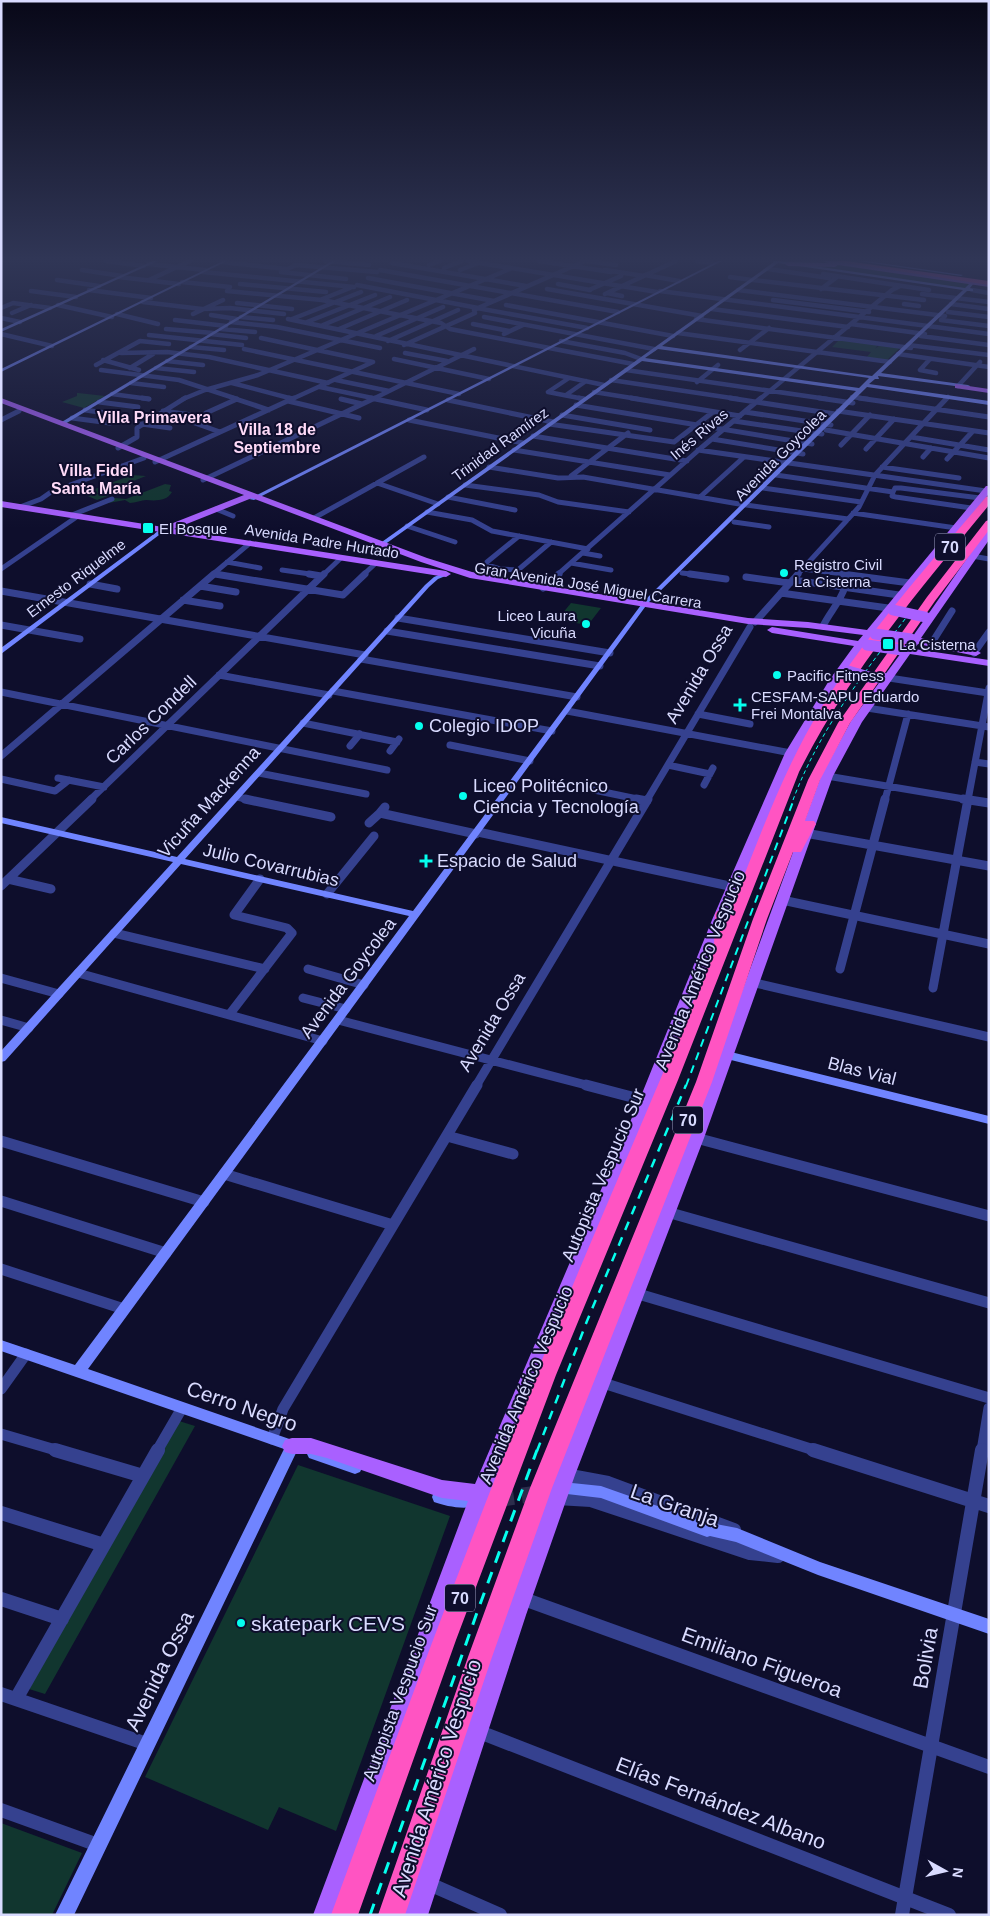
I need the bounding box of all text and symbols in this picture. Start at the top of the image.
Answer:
street label: Trinidad Ramírez [449,403,551,485]
street label: Inés Rivas [667,405,731,463]
street label: Avenida Goycolea [731,406,829,504]
district label: Villa Primavera [97,409,211,426]
district label: Villa 18 de Septiembre [233,421,321,456]
district label: Villa Fidel Santa María [51,462,141,497]
place label: El Bosque [159,520,227,537]
street label: Avenida Padre Hurtado [244,520,400,562]
marker: El Bosque [141,521,155,535]
road number: 70 [935,534,965,560]
street label: Ernesto Riquelme [23,535,129,621]
place label: Registro Civil La Cisterna [794,556,882,590]
street label: Gran Avenida José Miguel Carrera [473,559,703,611]
marker: Registro Civil La Cisterna [778,567,790,579]
place label: Liceo Laura Vicuña [498,607,577,641]
marker: Liceo Laura Vicuña [580,618,592,630]
street label: Avenida Ossa [662,620,737,727]
place label: La Cisterna [899,636,976,653]
marker: La Cisterna [881,637,895,651]
place label: Pacific Fitness [787,667,884,684]
marker: Pacific Fitness [771,669,783,681]
street label: Carlos Condell [102,672,200,768]
place label: CESFAM-SAPU Eduardo Frei Montalva [751,688,919,722]
marker: CESFAM-SAPU Eduardo Frei Montalva [733,698,747,712]
place label: Colegio IDOP [429,716,539,736]
marker: Colegio IDOP [413,720,425,732]
street label: Vicuña Mackenna [154,742,265,862]
place label: Liceo Politécnico Ciencia y Tecnología [473,776,640,817]
marker: Liceo Politécnico Ciencia y Tecnología [457,790,469,802]
street label: Julio Covarrubias [201,840,341,890]
place label: Espacio de Salud [437,851,577,871]
marker: Espacio de Salud [419,854,433,868]
street label: Avenida Américo Vespucio [651,868,749,1072]
street label: Avenida Goycolea [296,913,400,1042]
street label: Avenida Ossa [455,968,530,1075]
street label: Blas Vial [826,1053,898,1089]
street label: Autopista Vespucio Sur [557,1085,649,1265]
road number: 70 [673,1106,703,1134]
street label: Avenida Américo Vespucio [475,1283,577,1487]
street label: Cerro Negro [184,1376,300,1436]
street label: La Granja [628,1479,723,1531]
road number: 70 [445,1585,475,1612]
street label: Autopista Vespucio Sur [359,1602,441,1784]
street label: Avenida Ossa [120,1607,198,1735]
place label: skatepark CEVS [251,1612,405,1635]
marker: skatepark CEVS [235,1617,247,1629]
street label: Emiliano Figueroa [679,1622,846,1702]
street label: Bolivia [908,1625,942,1690]
street label: Avenida Américo Vespucio [387,1656,485,1900]
street label: Elías Fernández Albano [613,1752,829,1854]
north arrow [920,1846,970,1896]
text: N [949,1867,967,1879]

